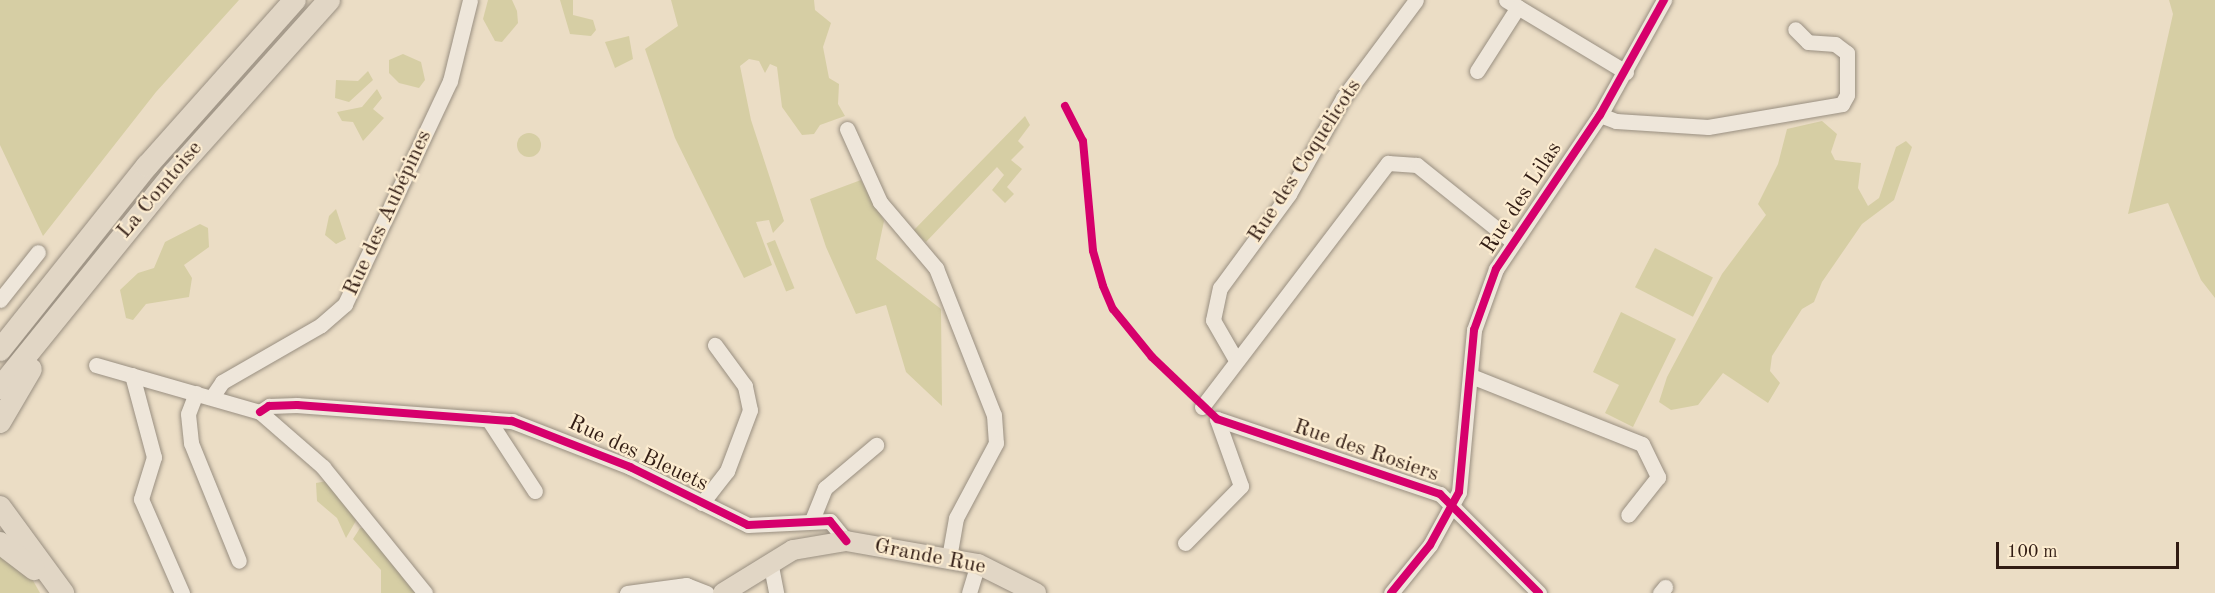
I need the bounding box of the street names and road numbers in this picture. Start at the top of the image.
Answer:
street label: Rue des Coquelicots [1242,74,1368,248]
street label: Rue des Aubépines [338,126,438,300]
street label: La Comtoise [112,136,208,244]
street label: Rue des Lilas [1476,137,1568,259]
street label: Rue des Bleuets [564,410,712,498]
street label: Rue des Rosiers [1290,414,1442,488]
street label: Grande Rue [872,533,988,581]

